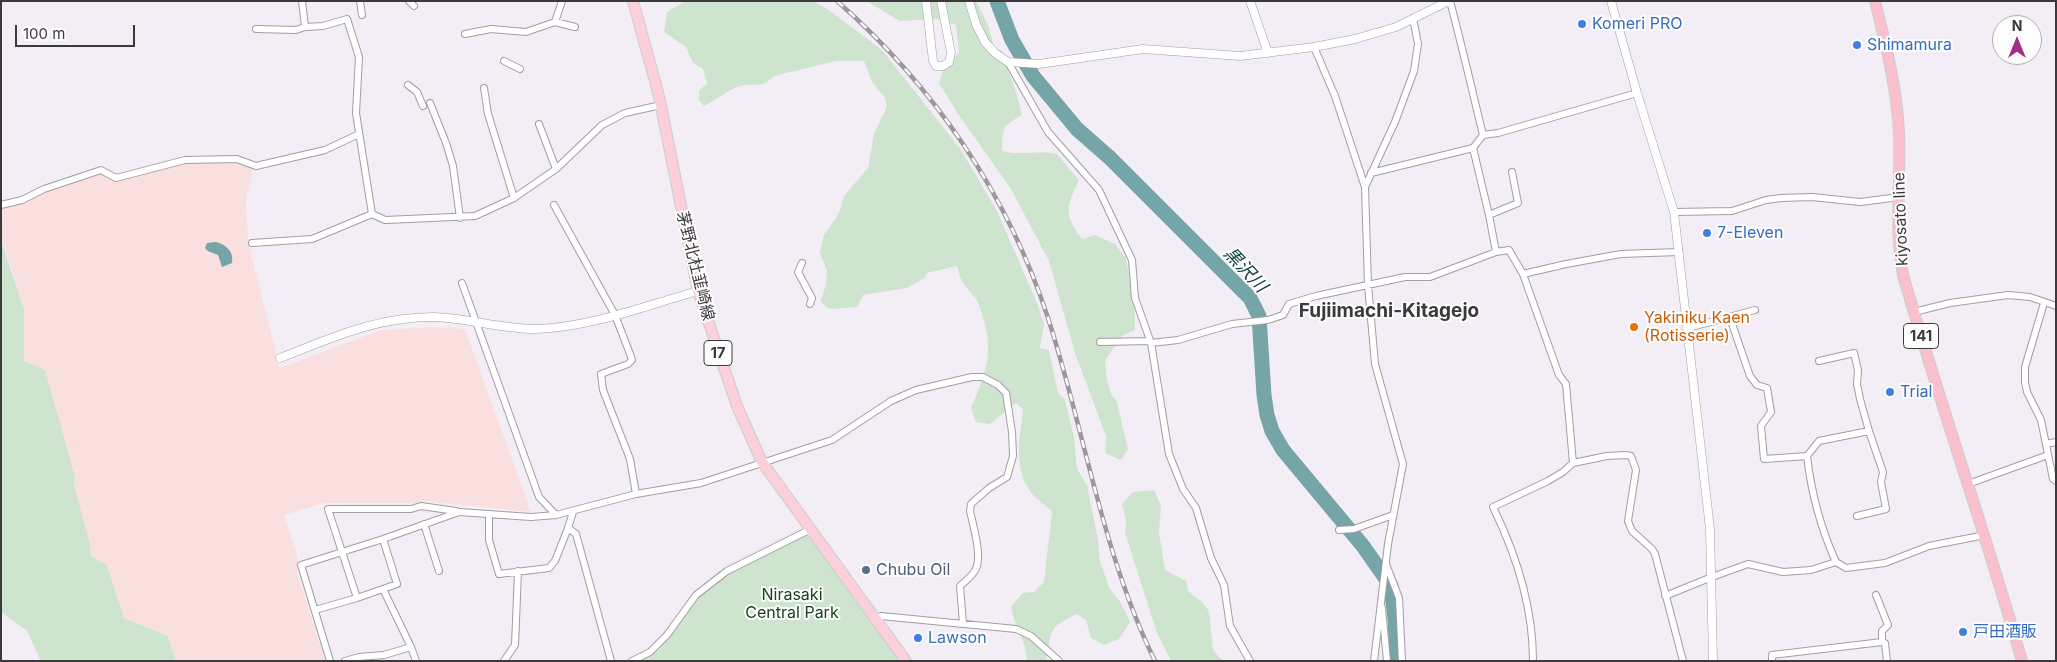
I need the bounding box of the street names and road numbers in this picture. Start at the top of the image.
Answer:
street label: kiyosato line [1890,172,1912,266]
street label: 茅野北杜韮崎線 [672,209,718,323]
road number: 141 [1904,324,1938,348]
road number: 17 [704,340,732,366]

